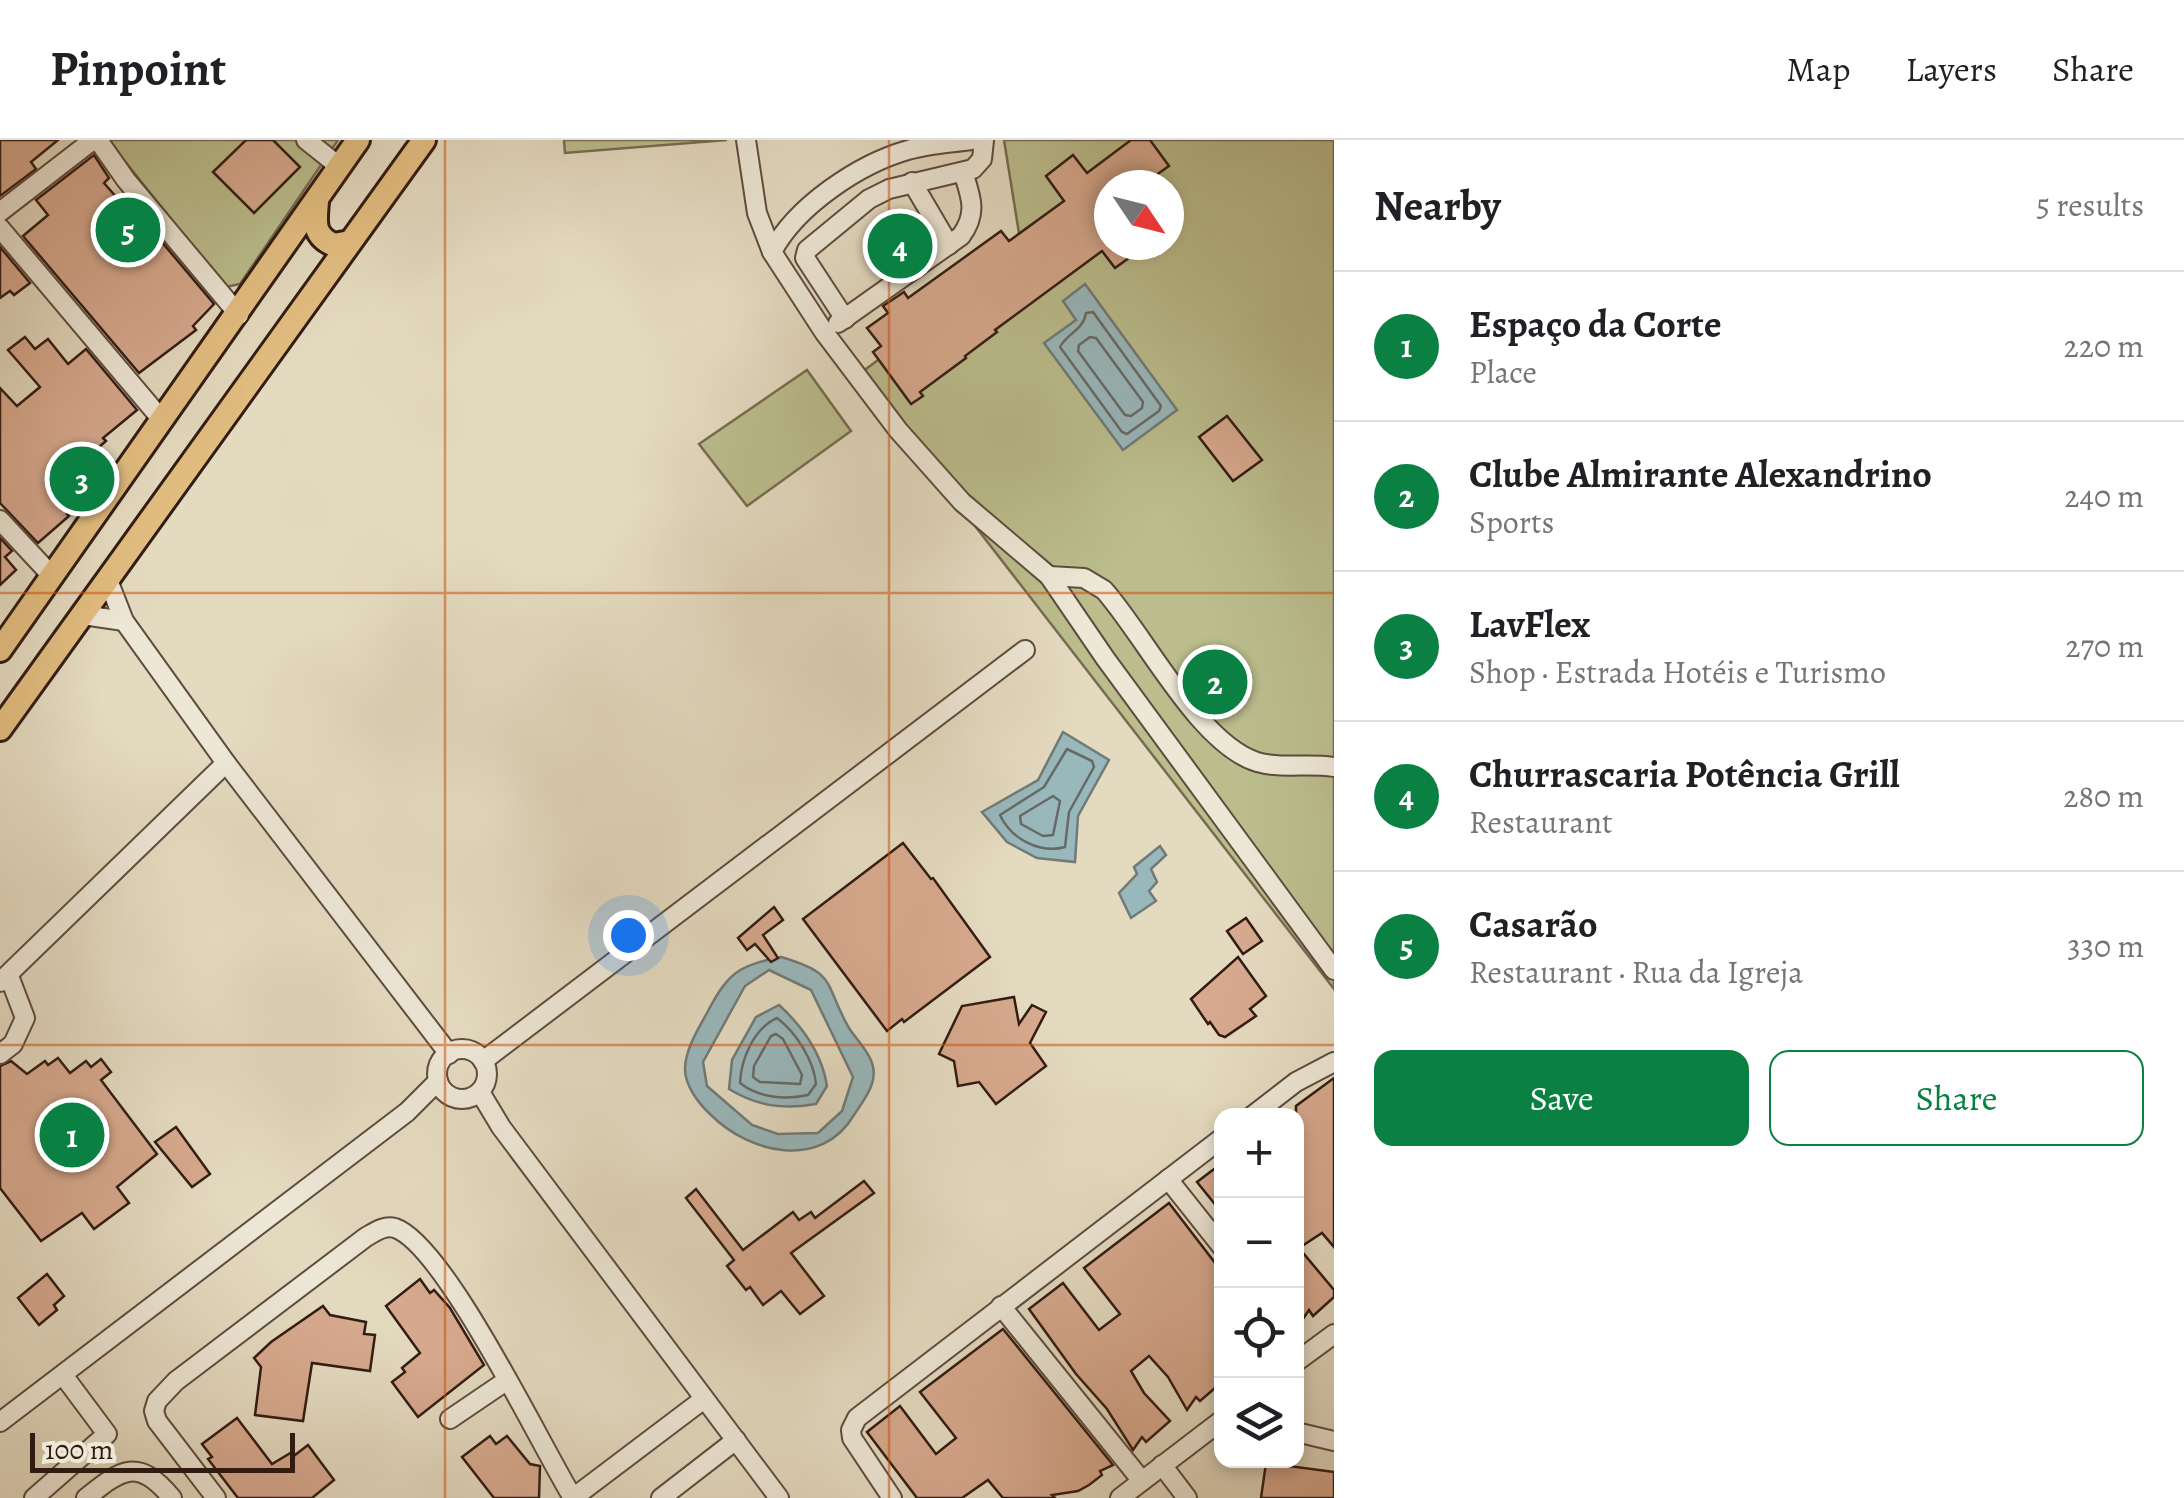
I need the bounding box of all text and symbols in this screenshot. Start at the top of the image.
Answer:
text: Pinpoint [50,36,226,102]
text: Map [1786,45,1850,93]
text: Layers [1905,45,1997,93]
text: Share [2052,45,2134,93]
north arrow [1094,170,1184,260]
text: Nearby [1374,177,1501,234]
text: 5 results [2036,183,2144,227]
pin: 5 [96,192,160,268]
pin: 4 [868,208,932,284]
text: Espaço da Corte [1469,298,1722,350]
text: 1 [1401,324,1412,368]
text: 220 m [2064,324,2144,368]
text: Place [1469,350,1537,394]
pin: 3 [49,442,114,516]
text: Clube Almirante Alexandrino [1469,448,1932,500]
text: 2 [1399,474,1414,518]
text: 240 m [2064,474,2144,518]
text: Sports [1469,500,1554,544]
text: LavFlex [1469,598,1590,650]
text: 3 [1400,624,1413,668]
text: 270 m [2065,624,2144,668]
pin: 2 [1182,644,1248,720]
text: Shop · Estrada Hotéis e Turismo [1469,650,1886,694]
text: Churrascaria Potência Grill [1469,748,1900,800]
text: 4 [1399,774,1414,818]
text: 280 m [2063,774,2144,818]
text: Restaurant [1469,800,1613,844]
text: Casarão [1469,898,1598,950]
your location [603,910,654,961]
text: 5 [1400,924,1413,968]
text: 330 m [2067,924,2144,968]
text: Restaurant · Rua da Igreja [1469,950,1803,994]
button: Save [1374,1050,1749,1146]
button: Share [1769,1050,2144,1146]
pin: 1 [40,1098,104,1172]
map controls [1214,1108,1304,1468]
button: + [1214,1108,1304,1198]
button: − [1214,1198,1304,1288]
button: locate [1214,1288,1304,1378]
button: layers [1214,1378,1304,1468]
scale bar [30,1428,295,1472]
text: 100 m [45,1431,113,1469]

